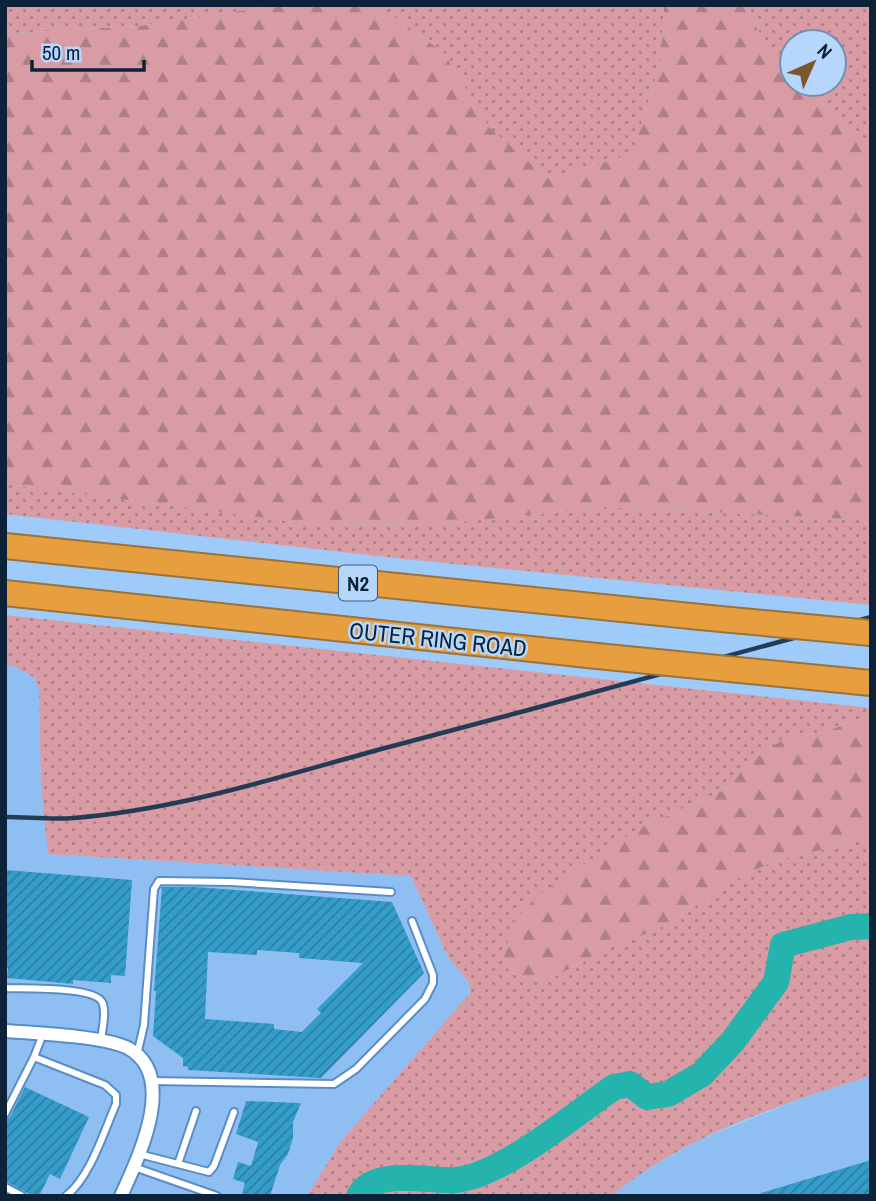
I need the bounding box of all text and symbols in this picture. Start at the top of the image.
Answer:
scale bar [32,28,144,72]
north arrow [778,28,848,98]
text: 50 m [42,38,80,67]
text: N [812,38,838,64]
road number: N2 [339,566,377,600]
street label: OUTER RING ROAD [348,614,528,664]

